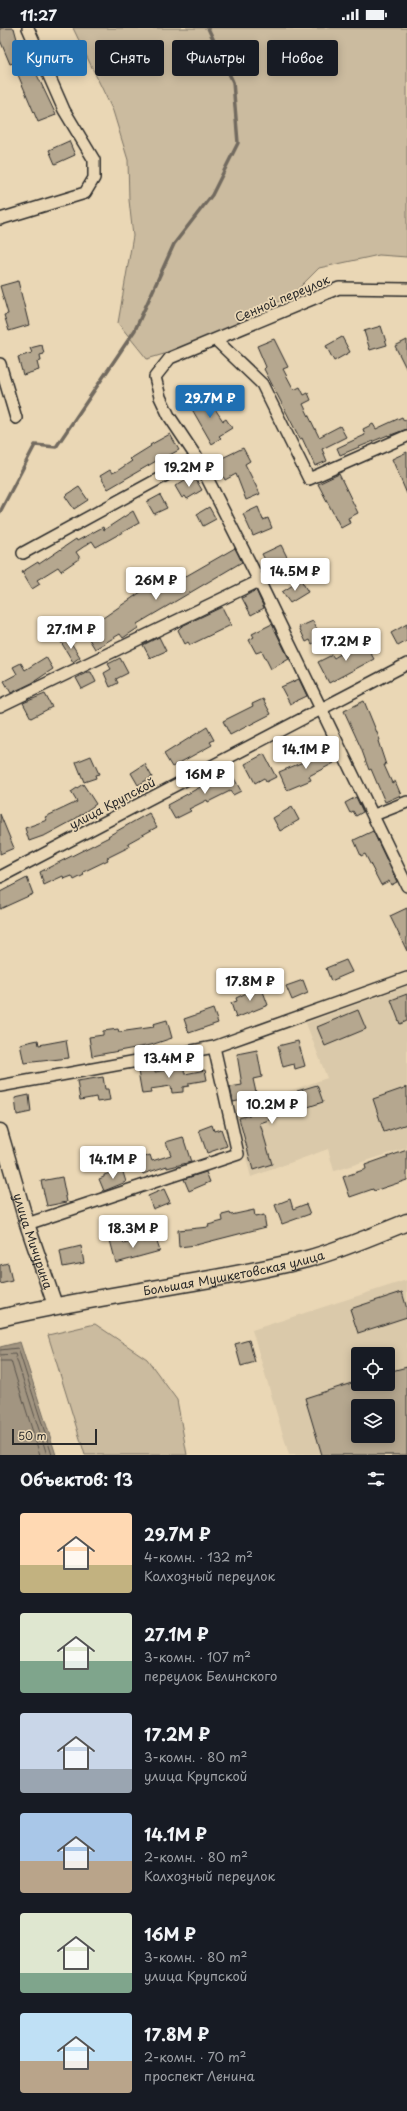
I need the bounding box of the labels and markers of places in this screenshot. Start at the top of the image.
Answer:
pin: 29.7M ₽ [173,385,247,419]
pin: 19.2M ₽ [152,454,226,488]
pin: 14.5M ₽ [258,558,332,592]
pin: 26M ₽ [128,567,184,601]
pin: 27.1M ₽ [34,616,108,650]
pin: 17.2M ₽ [309,628,383,662]
pin: 14.1M ₽ [269,736,343,770]
pin: 16M ₽ [177,761,233,795]
pin: 17.8M ₽ [213,968,287,1002]
pin: 13.4M ₽ [132,1045,206,1079]
pin: 10.2M ₽ [235,1091,309,1125]
pin: 14.1M ₽ [76,1146,150,1180]
pin: 18.3M ₽ [96,1215,170,1249]

